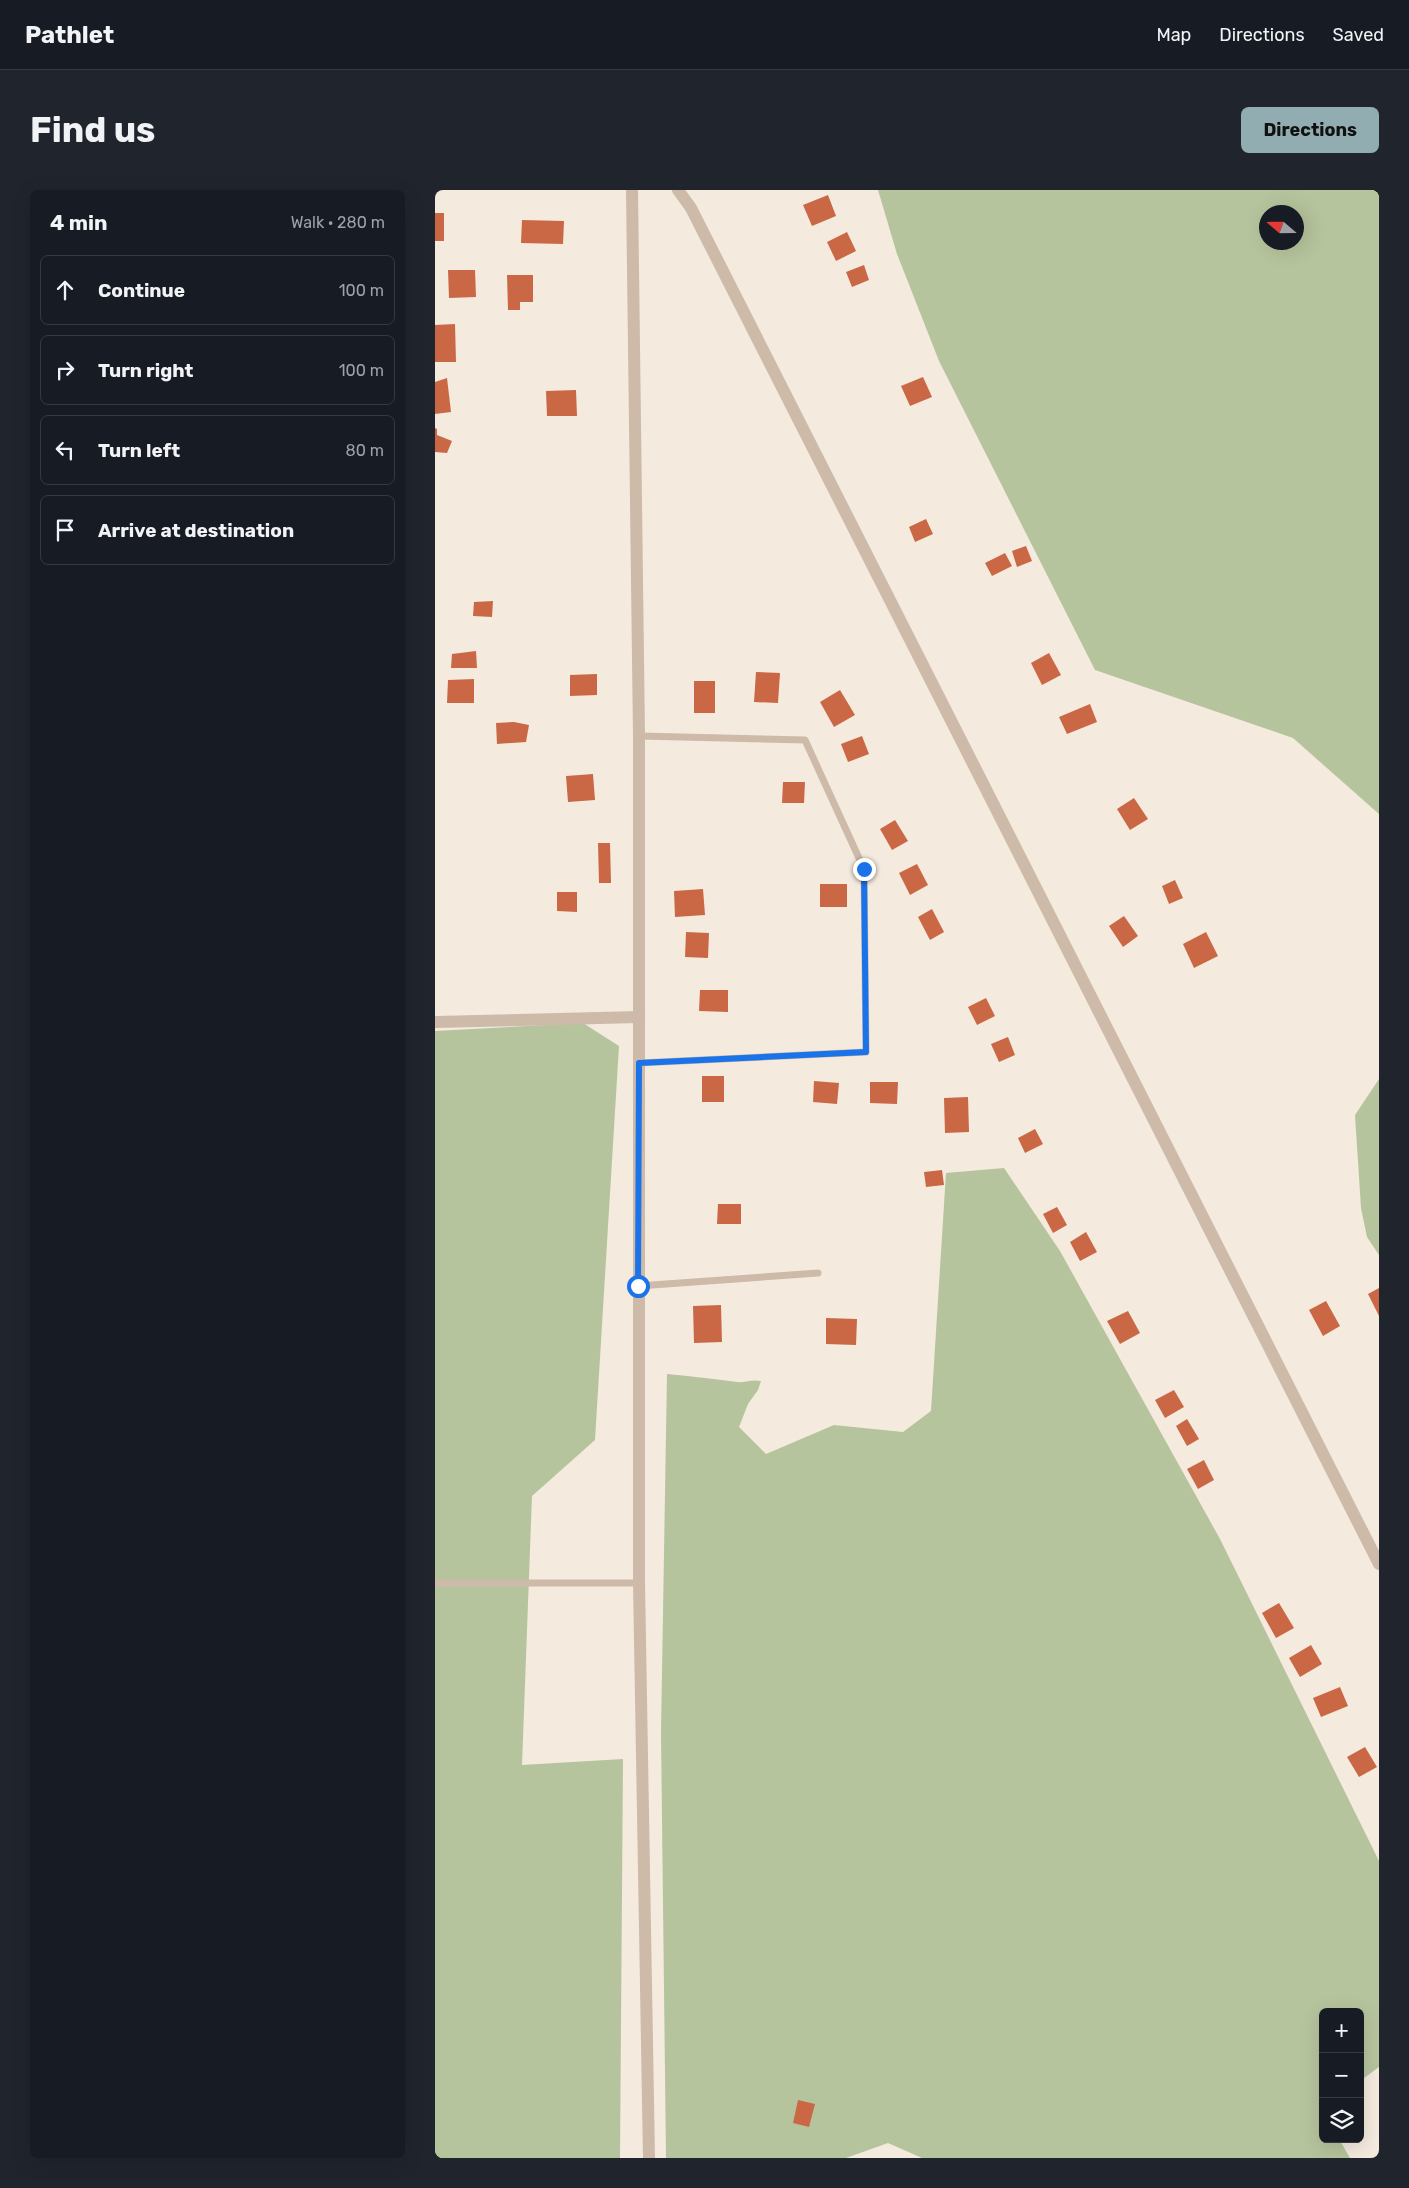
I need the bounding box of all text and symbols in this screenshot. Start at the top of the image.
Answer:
text: Pathlet [25,21,114,49]
text: Map [1156,24,1191,46]
text: Directions [1219,24,1305,46]
text: Saved [1333,24,1384,46]
button: Directions [1241,107,1379,153]
text: Find us [30,109,155,151]
north arrow [1259,205,1304,250]
text: 4 min [50,210,108,235]
text: Walk · 280 m [291,213,385,232]
icon: ahead [51,276,79,304]
text: Continue [98,279,185,302]
text: 100 m [339,281,384,300]
icon: right [51,356,79,384]
text: Turn right [98,359,193,382]
text: 100 m [339,361,384,380]
icon: left [51,436,79,464]
text: Turn left [98,439,180,462]
text: 80 m [346,441,384,460]
icon: arrive [51,516,79,544]
text: Arrive at destination [98,519,294,542]
route end [853,858,876,881]
route start [627,1275,650,1298]
map controls [1319,2008,1364,2143]
button: + [1319,2008,1364,2053]
button: − [1319,2053,1364,2098]
button: layers [1319,2098,1364,2143]

